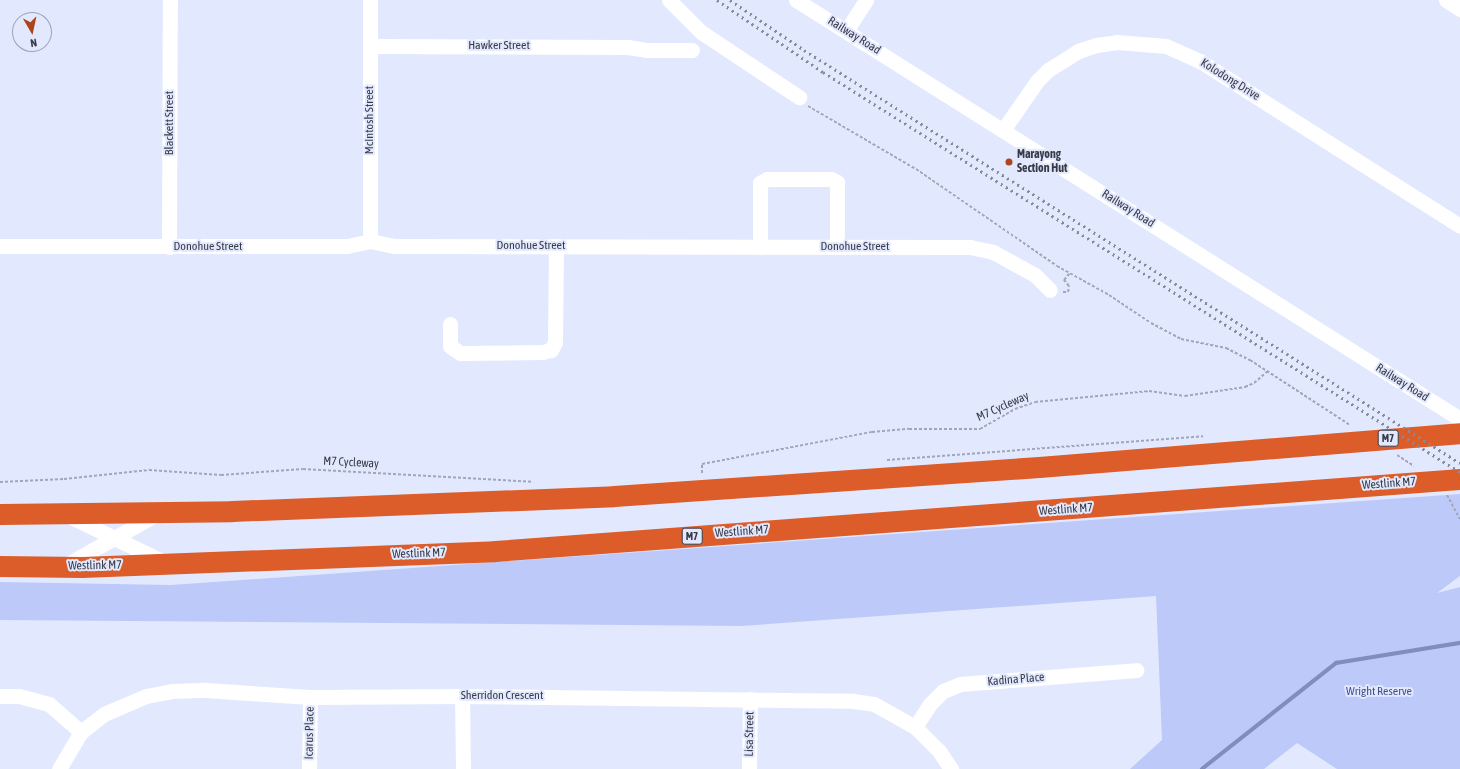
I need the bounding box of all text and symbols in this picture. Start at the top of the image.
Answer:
north arrow [12,12,52,52]
street label: Railway Road [825,14,883,58]
text: N [30,36,38,49]
street label: Hawker Street [468,39,530,53]
street label: Kolodong Drive [1198,56,1262,104]
street label: McIntosh Street [363,86,377,154]
street label: Blackett Street [163,91,177,155]
place label: Marayong Section Hut [1017,148,1067,176]
marker: Marayong Section Hut [1004,157,1014,167]
street label: Railway Road [1099,187,1157,231]
street label: Donohue Street [497,239,565,253]
street label: Donohue Street [174,240,242,254]
street label: Donohue Street [821,240,889,254]
street label: Railway Road [1373,361,1431,405]
street label: M7 Cycleway [975,389,1031,425]
road number: M7 [1377,429,1399,447]
street label: M7 Cycleway [323,454,379,472]
street label: Westlink M7 [1362,475,1416,493]
street label: Westlink M7 [1039,501,1093,519]
street label: Westlink M7 [715,523,769,541]
road number: M7 [681,527,703,545]
street label: Westlink M7 [392,546,446,562]
street label: Westlink M7 [68,558,122,574]
street label: Kadina Place [987,670,1045,690]
park label: Wright Reserve [1346,685,1412,699]
street label: Sherridon Crescent [461,689,543,703]
street label: Icarus Place [302,706,318,760]
street label: Lisa Street [742,711,758,757]

